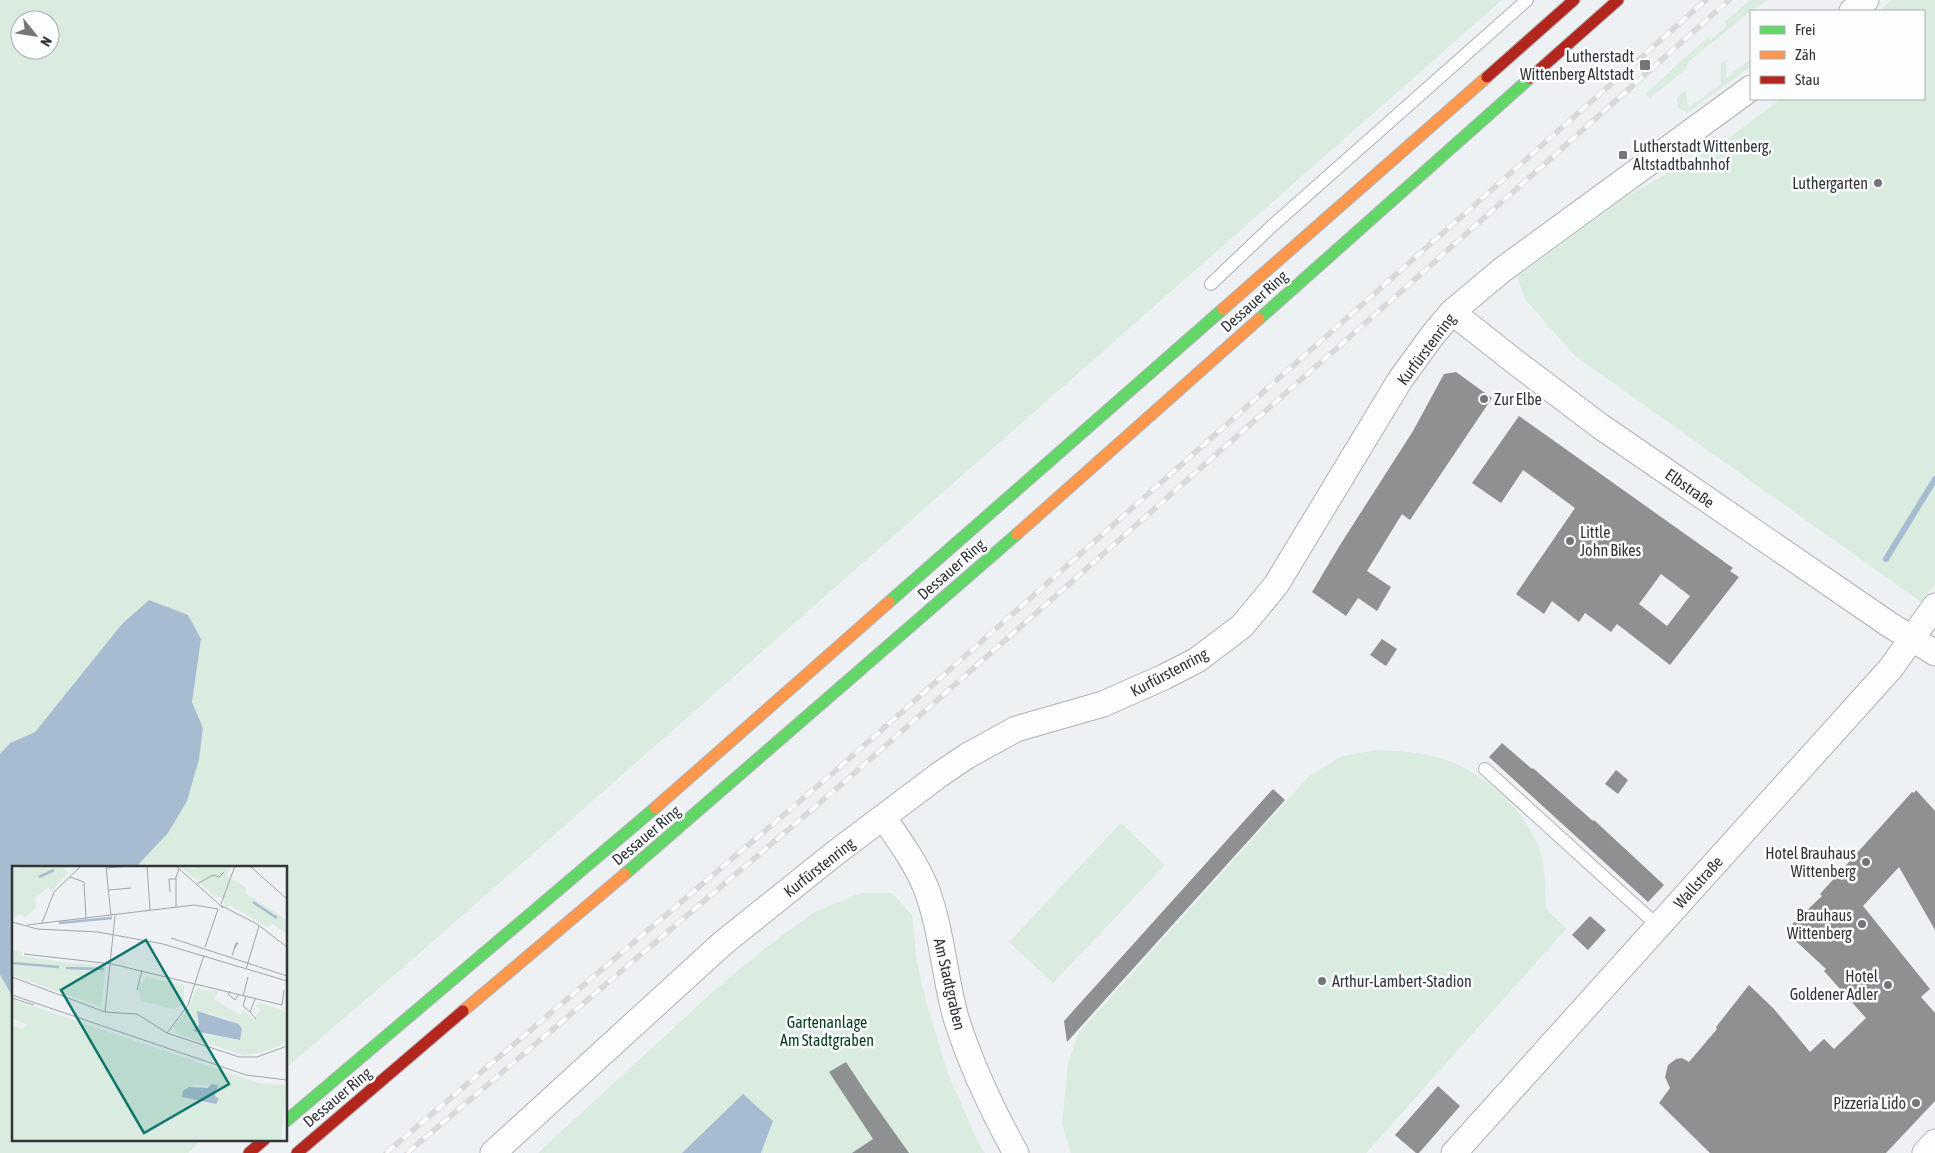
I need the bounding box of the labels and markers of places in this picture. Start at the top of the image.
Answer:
place label: Lutherstadt Wittenberg Altstadt [1520,47,1634,84]
marker: Lutherstadt Wittenberg Altstadt [1638,58,1652,72]
place label: Lutherstadt Wittenberg, Altstadtbahnhof [1633,137,1772,173]
marker: Lutherstadt Wittenberg, Altstadtbahnhof [1617,149,1629,161]
place label: Luthergarten [1792,174,1868,193]
marker: Luthergarten [1872,177,1884,189]
place label: Zur Elbe [1494,390,1542,408]
marker: Zur Elbe [1478,393,1490,405]
place label: Little John Bikes [1580,523,1642,559]
marker: Little John Bikes [1564,535,1576,547]
place label: Hotel Brauhaus Wittenberg [1765,844,1856,881]
marker: Hotel Brauhaus Wittenberg [1860,856,1872,868]
place label: Brauhaus Wittenberg [1787,906,1852,943]
marker: Brauhaus Wittenberg [1856,918,1868,930]
place label: Hotel Goldener Adler [1790,967,1879,1003]
place label: Arthur-Lambert-Stadion [1332,972,1472,990]
marker: Arthur-Lambert-Stadion [1316,975,1328,987]
marker: Hotel Goldener Adler [1882,979,1894,991]
place label: Pizzeria Lido [1833,1094,1906,1112]
marker: Pizzeria Lido [1910,1097,1922,1109]

